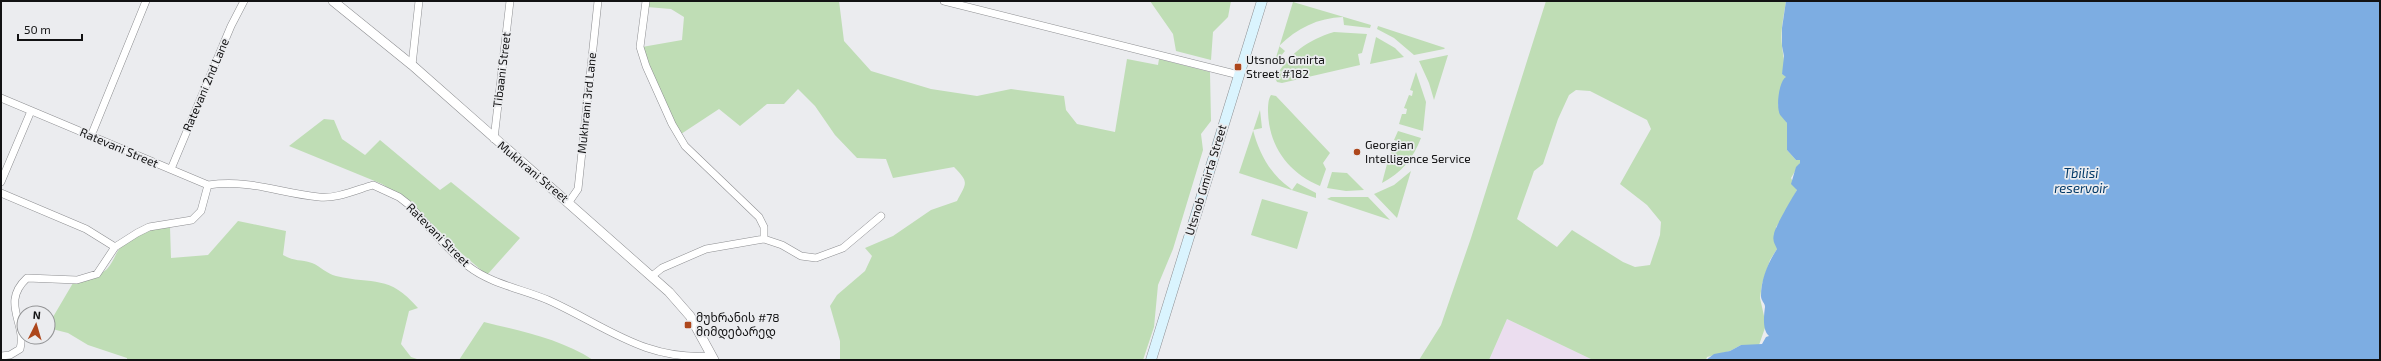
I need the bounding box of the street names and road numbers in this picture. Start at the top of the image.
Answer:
street label: Tibaani Street [489,31,513,108]
street label: Ratevani 2nd Lane [179,36,231,133]
street label: Mukhrani 3rd Lane [574,52,598,154]
street label: Utsnob Gmirta Street [1182,122,1229,237]
street label: Ratevani Street [78,124,161,170]
street label: Mukhrani Street [496,138,572,205]
street label: Ratevani Street [404,200,474,269]

